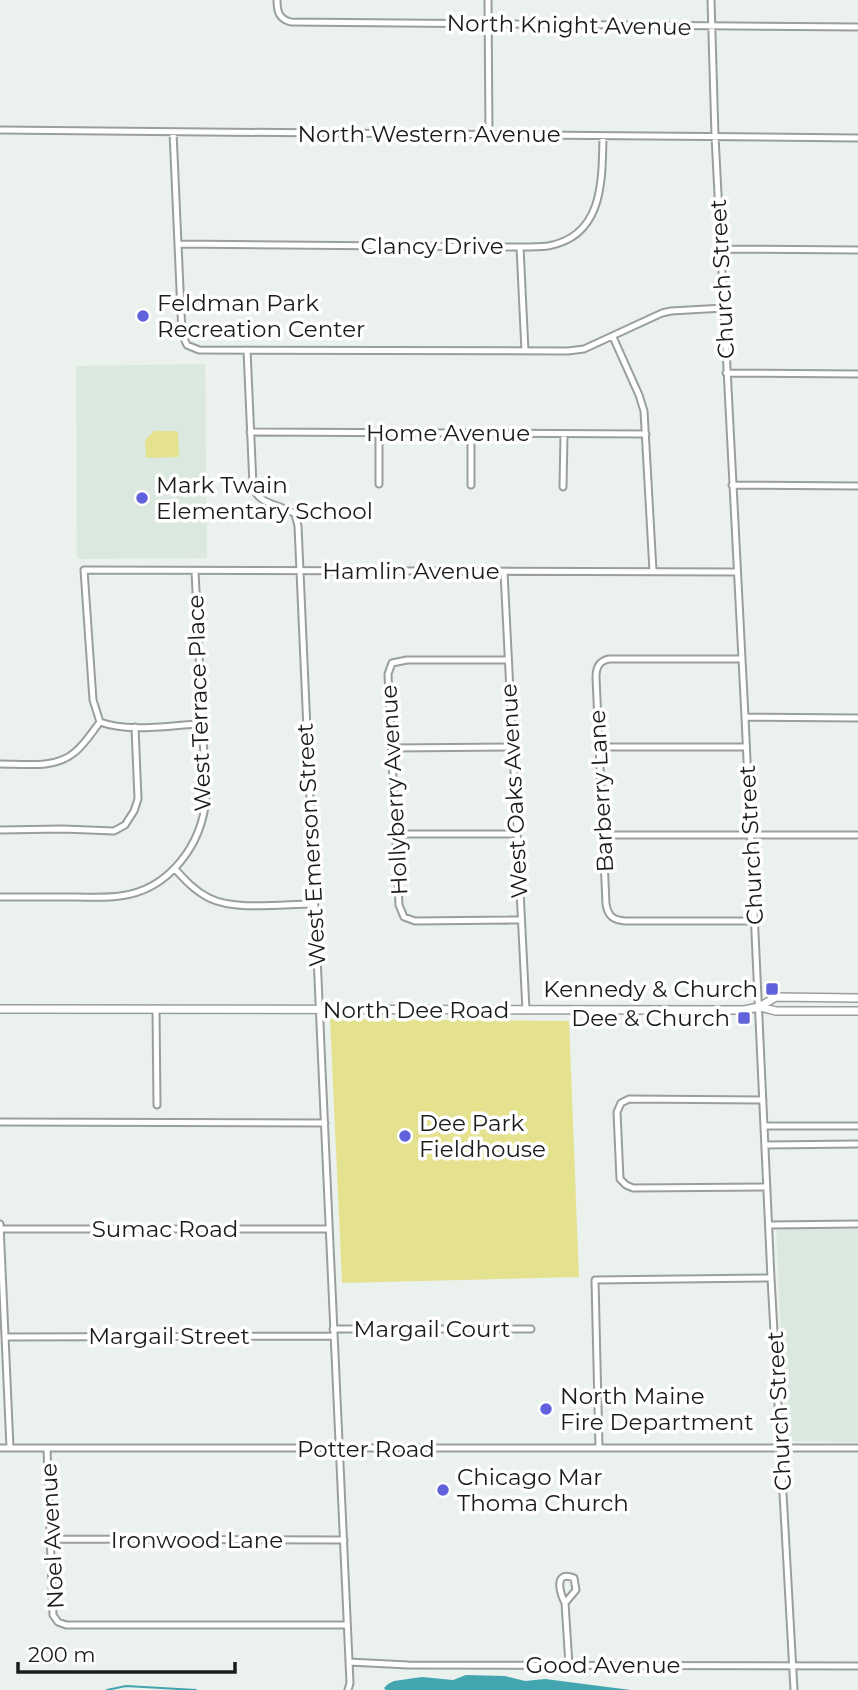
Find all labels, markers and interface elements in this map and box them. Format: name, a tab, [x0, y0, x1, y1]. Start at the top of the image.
street label: North Knight Avenue	[446, 9, 692, 41]
street label: North Western Avenue	[297, 120, 561, 148]
street label: Church Street	[704, 198, 740, 360]
street label: Clancy Drive	[360, 232, 504, 260]
place label: Feldman Park Recreation Center	[157, 289, 365, 343]
marker: Feldman Park Recreation Center	[135, 308, 151, 324]
street label: Home Avenue	[366, 419, 530, 447]
place label: Mark Twain Elementary School	[156, 471, 373, 525]
marker: Mark Twain Elementary School	[134, 490, 150, 506]
street label: Hamlin Avenue	[322, 557, 500, 585]
street label: West Terrace Place	[181, 594, 217, 812]
street label: West Oaks Avenue	[494, 683, 534, 899]
street label: Hollyberry Avenue	[375, 684, 413, 896]
street label: Barberry Lane	[583, 709, 619, 873]
street label: West Emerson Street	[291, 722, 331, 968]
street label: Church Street	[733, 764, 769, 926]
place label: Kennedy & Church	[543, 975, 758, 1003]
marker: Kennedy & Church	[764, 981, 780, 997]
street label: North Dee Road	[323, 996, 509, 1024]
place label: Dee & Church	[571, 1004, 730, 1032]
marker: Dee & Church	[736, 1010, 752, 1026]
place label: Dee Park Fieldhouse	[419, 1109, 546, 1163]
marker: Dee Park Fieldhouse	[397, 1128, 413, 1144]
street label: Sumac Road	[92, 1215, 238, 1243]
street label: Margail Court	[354, 1315, 510, 1343]
street label: Margail Street	[88, 1322, 250, 1350]
street label: Church Street	[761, 1330, 797, 1492]
place label: North Maine Fire Department	[560, 1382, 754, 1436]
marker: North Maine Fire Department	[538, 1401, 554, 1417]
street label: Potter Road	[297, 1435, 435, 1463]
street label: Noel Avenue	[34, 1462, 70, 1610]
place label: Chicago Mar Thoma Church	[457, 1463, 629, 1517]
marker: Chicago Mar Thoma Church	[435, 1482, 451, 1498]
street label: Ironwood Lane	[111, 1526, 283, 1554]
scale bar	[18, 1630, 234, 1674]
text: 200 m	[28, 1642, 95, 1667]
street label: Good Avenue	[525, 1651, 681, 1679]

